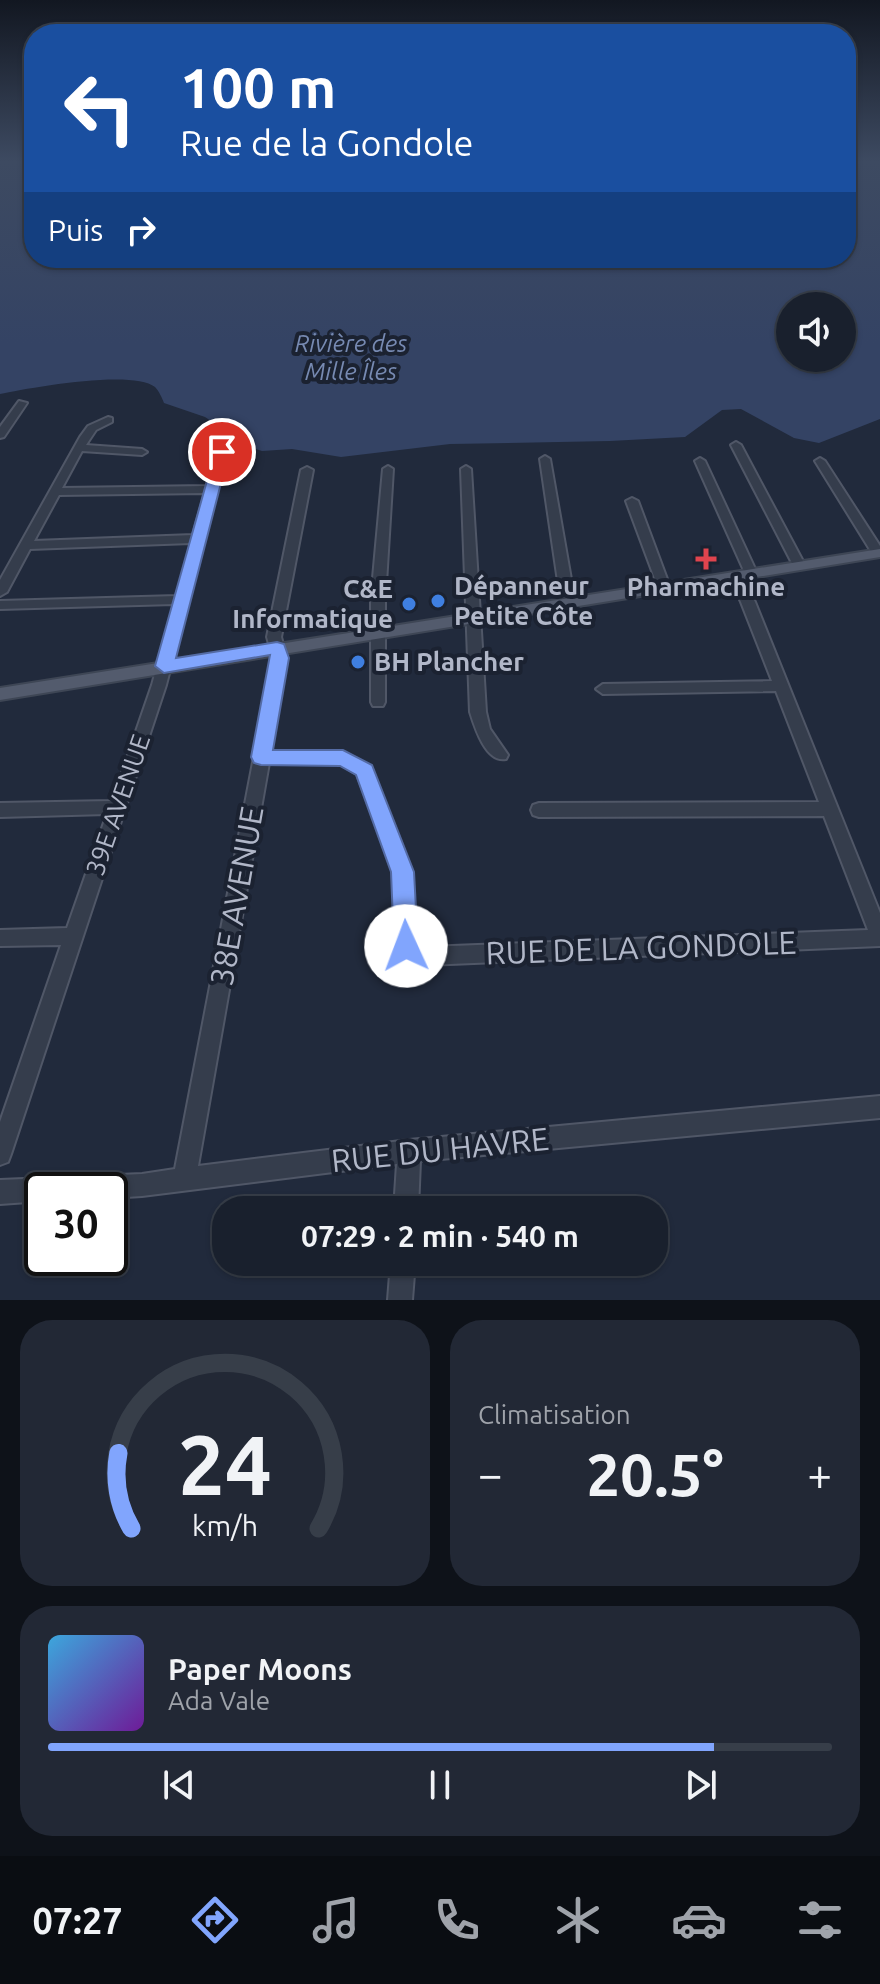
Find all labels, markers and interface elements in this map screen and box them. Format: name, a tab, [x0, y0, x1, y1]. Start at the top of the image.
icon: left	[48, 56, 152, 160]
text: 100 m	[180, 56, 336, 119]
text: Rue de la Gondole	[180, 122, 473, 163]
icon: right	[119, 208, 163, 252]
text: Puis	[48, 213, 103, 247]
map controls	[776, 292, 856, 372]
button: sound	[776, 292, 856, 372]
water label: Rivière des Mille Îles	[295, 330, 407, 385]
pin	[188, 418, 256, 486]
icon: arrive	[200, 430, 244, 474]
marker: Pharmachine	[697, 550, 715, 568]
place label: Dépanneur Petite Côte	[454, 571, 593, 630]
place label: Pharmachine	[627, 572, 785, 601]
place label: C&E Informatique	[232, 574, 393, 633]
marker: Dépanneur Petite Côte	[429, 592, 447, 610]
marker: C&E Informatique	[400, 595, 418, 613]
place label: BH Plancher	[374, 647, 524, 676]
marker: BH Plancher	[349, 653, 367, 671]
street label: 39E AVENUE	[80, 730, 155, 879]
street label: 38E AVENUE	[203, 803, 269, 988]
position arrow	[364, 904, 448, 988]
street label: RUE DE LA GONDOLE	[485, 924, 797, 970]
street label: RUE DU HAVRE	[329, 1120, 550, 1178]
speed limit sign: 30	[24, 1172, 128, 1276]
text: 07:29 · 2 min · 540 m	[301, 1219, 579, 1253]
text: Climatisation	[478, 1400, 631, 1429]
text: 24	[178, 1417, 272, 1511]
text: 20.5°	[586, 1440, 724, 1507]
text: −	[478, 1449, 503, 1498]
text: +	[807, 1449, 832, 1498]
text: km/h	[192, 1509, 258, 1541]
text: Paper Moons	[168, 1652, 352, 1686]
text: Ada Vale	[168, 1686, 270, 1715]
icon: previous	[157, 1763, 201, 1807]
icon: pause	[418, 1763, 462, 1807]
icon: next	[679, 1763, 723, 1807]
icon: directions	[187, 1892, 243, 1948]
icon: music	[308, 1892, 364, 1948]
icon: phone	[429, 1892, 485, 1948]
icon: climate	[550, 1892, 606, 1948]
icon: car	[671, 1892, 727, 1948]
icon: filters	[792, 1892, 848, 1948]
text: 07:27	[32, 1900, 123, 1941]

